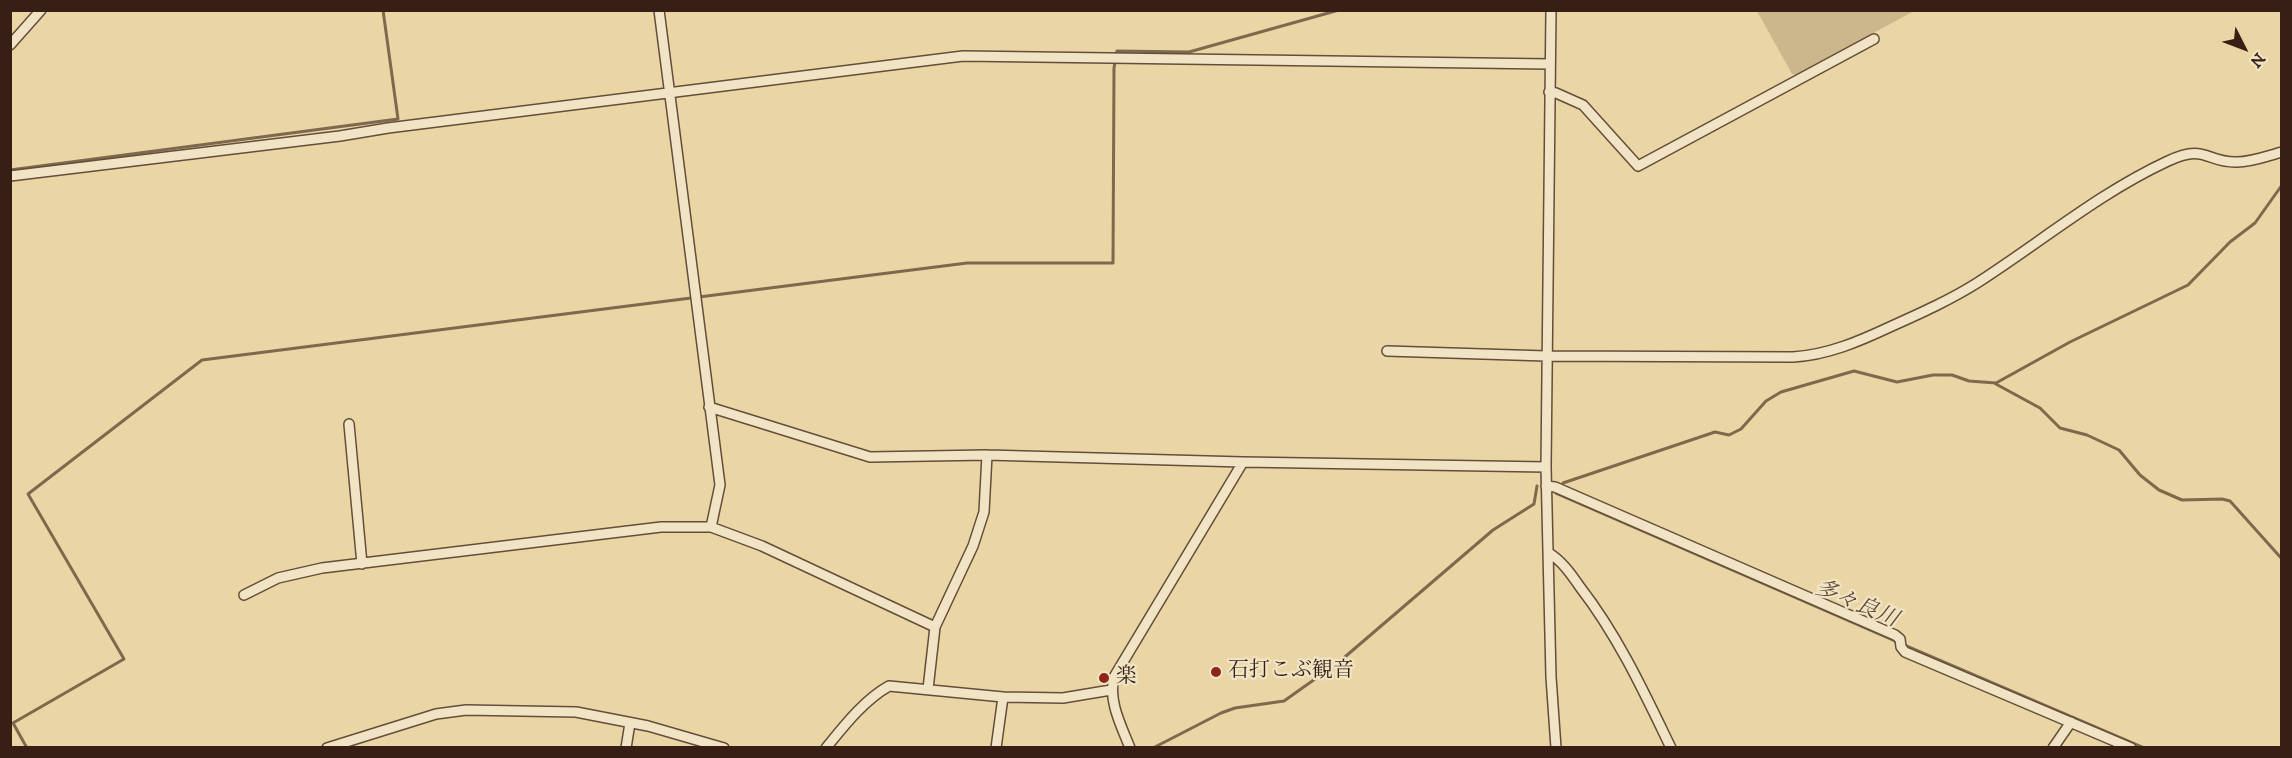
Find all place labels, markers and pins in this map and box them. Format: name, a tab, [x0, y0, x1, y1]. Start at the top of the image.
place label: 石打こぶ観音	[1228, 659, 1354, 685]
place label: 楽	[1116, 665, 1137, 691]
marker: 石打こぶ観音	[1209, 665, 1223, 679]
marker: 楽	[1097, 671, 1111, 685]

